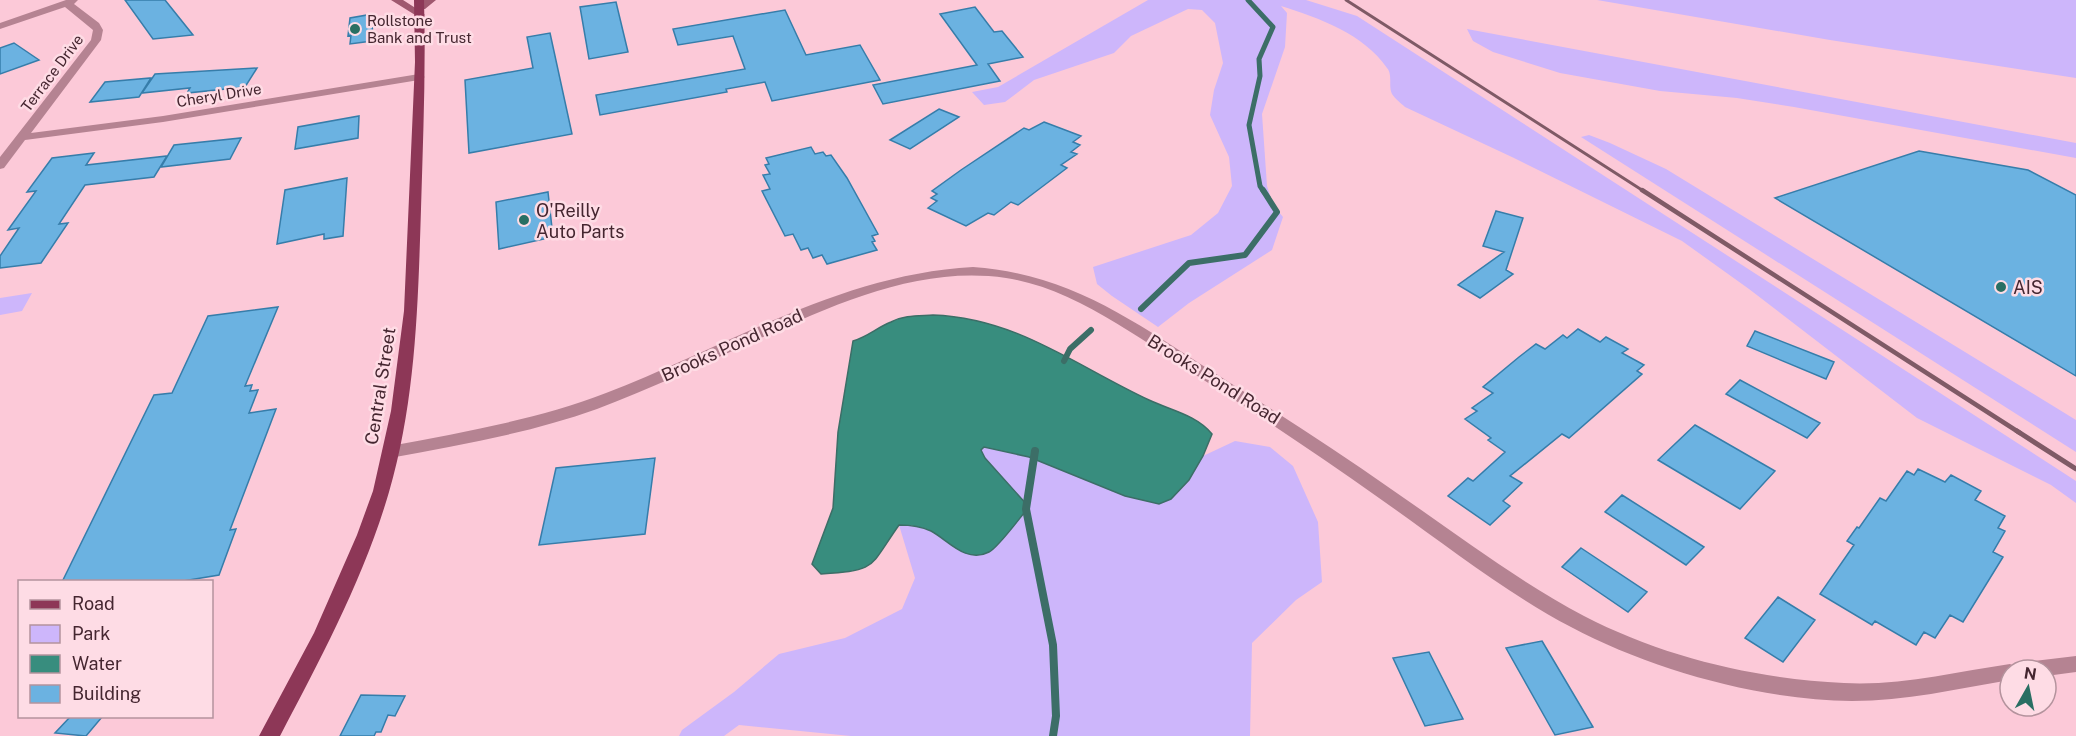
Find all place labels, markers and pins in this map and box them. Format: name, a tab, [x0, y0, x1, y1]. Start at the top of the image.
place label: Rollstone Bank and Trust	[367, 12, 472, 46]
marker: Rollstone Bank and Trust	[348, 22, 362, 36]
place label: O'Reilly Auto Parts	[536, 200, 624, 242]
marker: O'Reilly Auto Parts	[517, 213, 531, 227]
place label: AIS	[2013, 277, 2043, 298]
marker: AIS	[1994, 280, 2008, 294]

